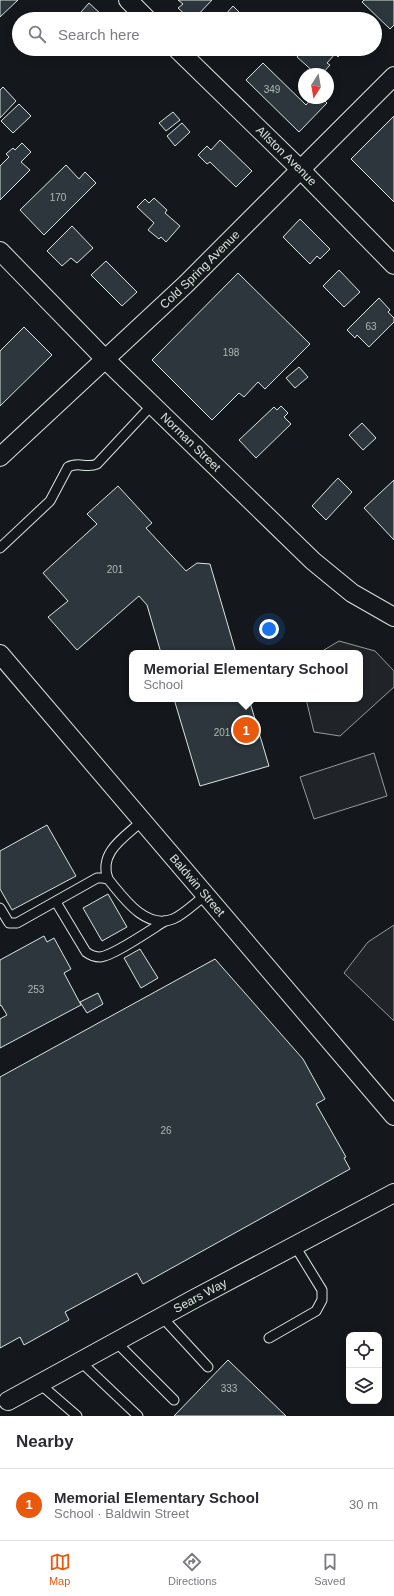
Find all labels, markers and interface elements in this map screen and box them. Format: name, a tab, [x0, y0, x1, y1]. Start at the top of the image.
search box	[12, 12, 382, 56]
icon: search	[26, 23, 48, 45]
text: Search here	[58, 26, 140, 43]
north arrow	[298, 68, 334, 104]
house number: 349	[264, 84, 281, 95]
street label: Allston Avenue	[253, 123, 320, 189]
house number: 170	[50, 192, 67, 203]
street label: Cold Spring Avenue	[157, 227, 243, 312]
house number: 63	[365, 321, 377, 332]
house number: 198	[223, 347, 240, 358]
street label: Norman Street	[158, 410, 224, 475]
house number: 201	[107, 564, 124, 575]
your location	[259, 619, 279, 639]
popup	[129, 650, 363, 702]
text: Memorial Elementary School	[143, 660, 349, 677]
text: School	[143, 677, 183, 692]
pin: 1	[233, 715, 259, 745]
house number: 201	[214, 727, 231, 738]
street label: Baldwin Street	[167, 851, 228, 920]
house number: 253	[28, 984, 45, 995]
house number: 26	[160, 1125, 172, 1136]
street label: Sears Way	[171, 1276, 229, 1316]
map controls	[346, 1332, 382, 1404]
button: locate	[346, 1332, 382, 1368]
button: layers	[346, 1368, 382, 1404]
house number: 333	[221, 1383, 238, 1394]
text: Nearby	[16, 1432, 74, 1451]
text: Memorial Elementary School	[54, 1489, 259, 1506]
text: 1	[25, 1497, 33, 1512]
text: 30 m	[349, 1497, 378, 1512]
text: School · Baldwin Street	[54, 1506, 189, 1521]
tab: Map	[49, 1551, 71, 1587]
tab: Directions	[168, 1551, 217, 1587]
tab: Saved	[314, 1551, 345, 1587]

